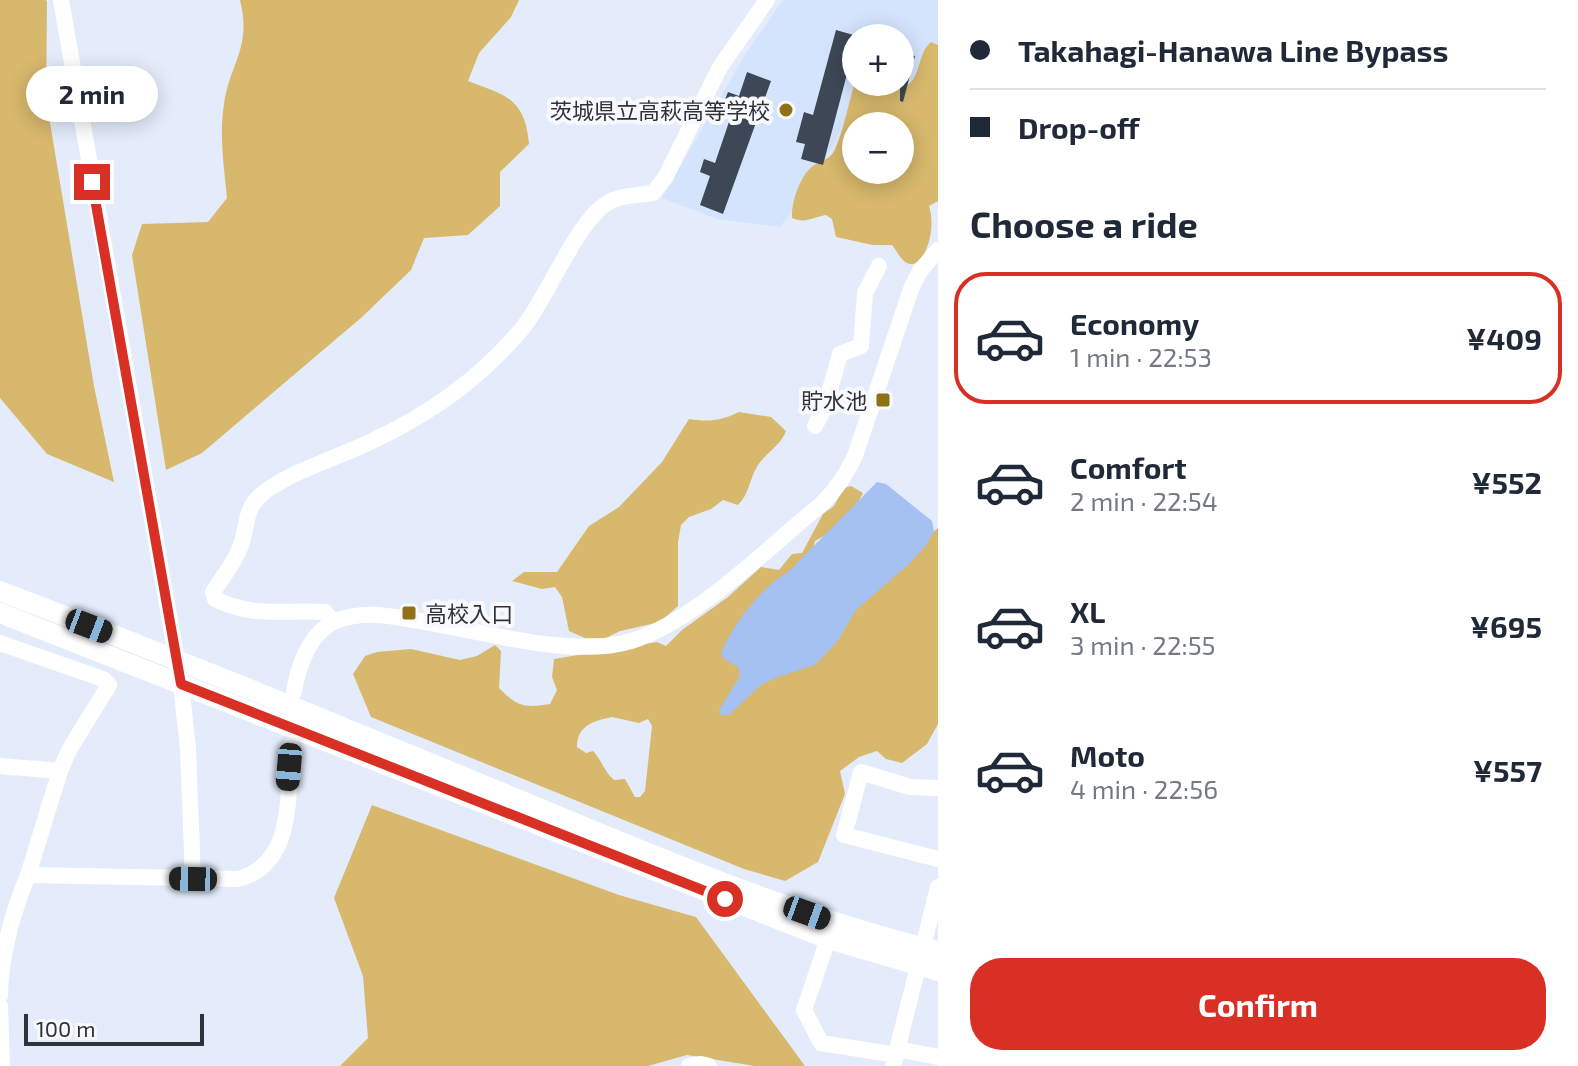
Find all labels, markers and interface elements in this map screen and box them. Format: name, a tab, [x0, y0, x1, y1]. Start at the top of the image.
map controls	[842, 24, 914, 184]
button: +	[842, 24, 914, 96]
text: Takahagi-Hanawa Line Bypass	[1018, 32, 1448, 68]
callout: 2 min	[26, 66, 158, 122]
text: 2 min	[59, 78, 125, 109]
place label: 茨城県立高萩高等学校	[550, 97, 770, 123]
marker: 茨城県立高萩高等学校	[777, 101, 795, 119]
text: Drop-off	[1018, 109, 1140, 145]
button: −	[842, 112, 914, 184]
route end	[74, 164, 110, 200]
text: Choose a ride	[970, 202, 1198, 245]
icon: car	[974, 302, 1046, 374]
text: Economy	[1070, 305, 1199, 341]
text: ¥409	[1466, 320, 1542, 356]
text: 1 min · 22:53	[1070, 341, 1212, 372]
place label: 貯水池	[801, 387, 867, 413]
marker: 貯水池	[874, 391, 892, 409]
icon: car	[974, 446, 1046, 518]
text: Comfort	[1070, 449, 1187, 485]
text: ¥552	[1472, 464, 1542, 500]
text: 2 min · 22:54	[1070, 485, 1218, 516]
icon: car	[974, 590, 1046, 662]
text: XL	[1070, 593, 1105, 629]
place label: 高校入口	[425, 600, 513, 626]
marker: 高校入口	[400, 604, 418, 622]
car	[62, 606, 116, 646]
text: ¥695	[1470, 608, 1542, 644]
text: 3 min · 22:55	[1070, 629, 1216, 660]
icon: car	[974, 734, 1046, 806]
text: Moto	[1070, 737, 1145, 773]
car	[275, 742, 303, 792]
text: ¥557	[1473, 752, 1542, 788]
text: 4 min · 22:56	[1070, 773, 1218, 804]
car	[169, 867, 217, 891]
route start	[707, 881, 743, 917]
car	[780, 894, 834, 932]
button: Confirm	[970, 958, 1546, 1050]
scale bar	[24, 1010, 204, 1046]
text: 100 m	[36, 1015, 95, 1041]

